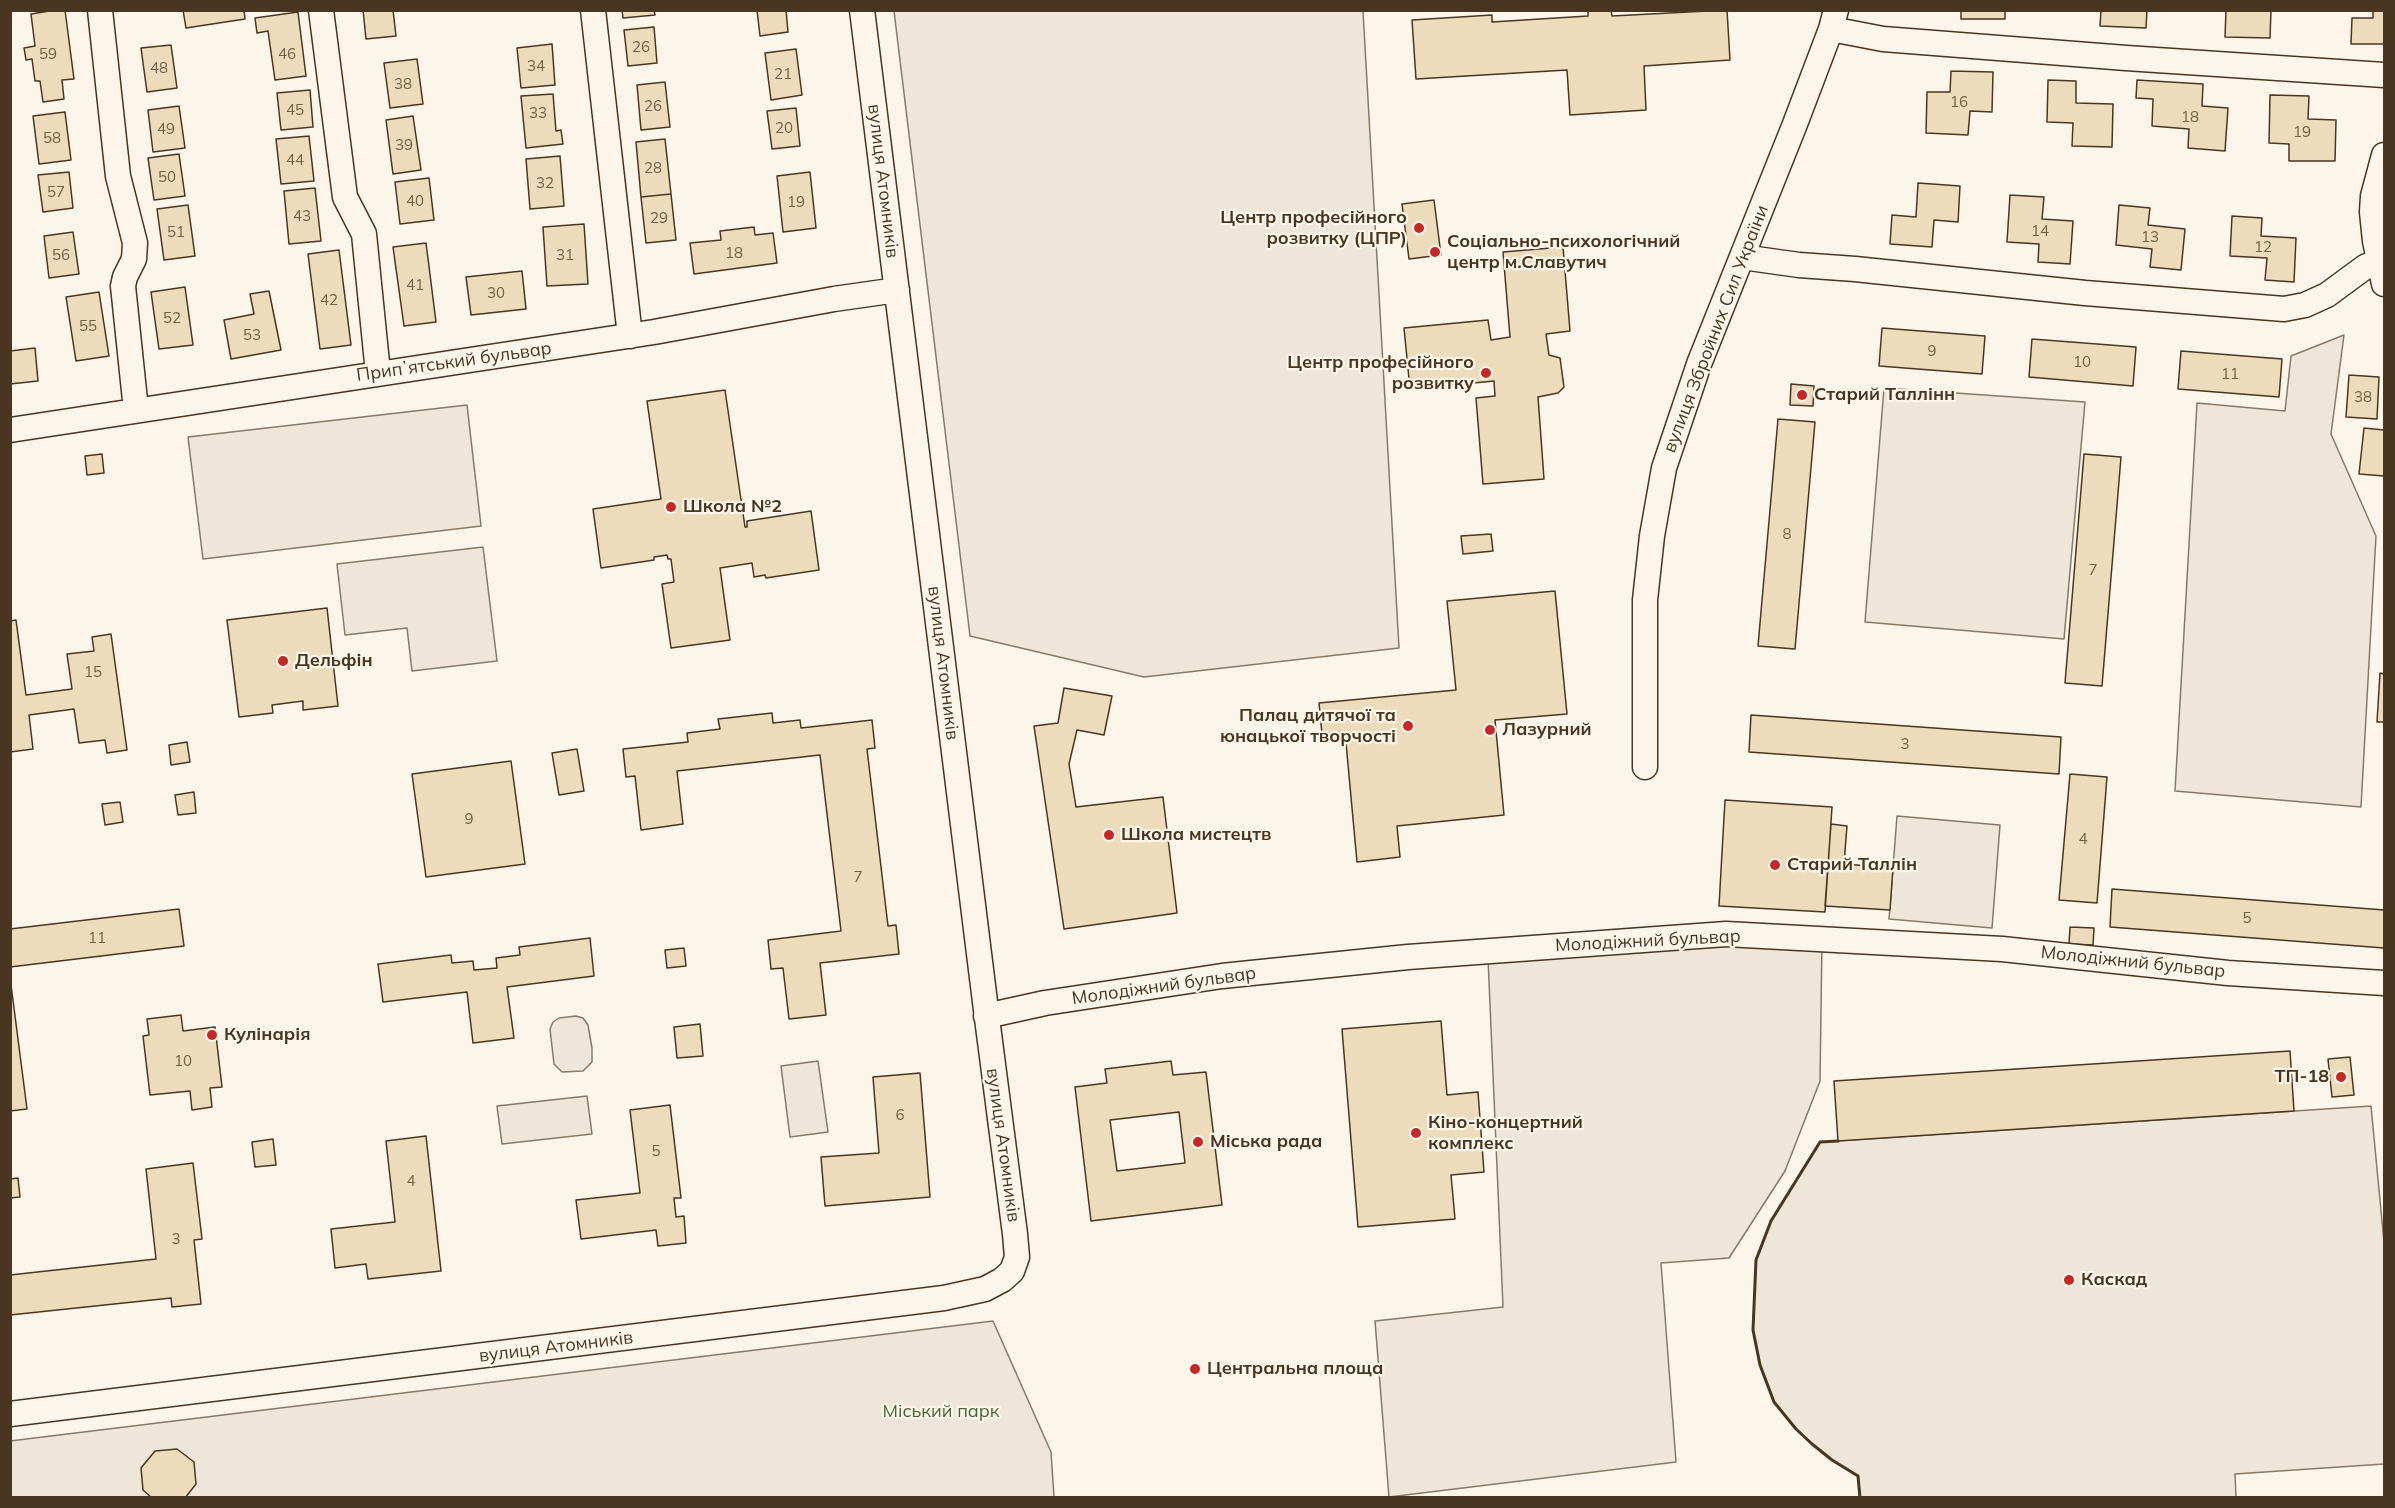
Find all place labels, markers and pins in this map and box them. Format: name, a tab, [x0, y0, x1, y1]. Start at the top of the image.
place label: Центр професійного розвитку (ЦПР)	[1220, 207, 1407, 250]
marker: Центр професійного розвитку (ЦПР)	[1412, 221, 1426, 235]
place label: Соціально-психологічний центр м.Славутич	[1447, 231, 1680, 274]
marker: Соціально-психологічний центр м.Славутич	[1428, 245, 1442, 259]
place label: Центр професійного розвитку	[1287, 352, 1474, 394]
marker: Центр професійного розвитку	[1479, 366, 1493, 380]
place label: Старий Таллінн	[1814, 384, 1955, 406]
marker: Старий Таллінн	[1795, 388, 1809, 402]
place label: Школа №2	[683, 496, 782, 518]
marker: Школа №2	[664, 500, 678, 514]
place label: Дельфін	[295, 650, 373, 672]
marker: Дельфін	[276, 654, 290, 668]
place label: Палац дитячої та юнацької творчості	[1220, 705, 1396, 748]
marker: Палац дитячої та юнацької творчості	[1401, 719, 1415, 733]
place label: Лазурний	[1502, 719, 1592, 741]
marker: Лазурний	[1483, 723, 1497, 737]
place label: Школа мистецтв	[1121, 824, 1271, 846]
marker: Школа мистецтв	[1102, 828, 1116, 842]
place label: Старий Таллін	[1787, 854, 1917, 876]
marker: Старий Таллін	[1768, 858, 1782, 872]
place label: Кулінарія	[224, 1024, 310, 1046]
marker: Кулінарія	[205, 1028, 219, 1042]
place label: ТП-18	[2274, 1066, 2329, 1088]
marker: ТП-18	[2334, 1070, 2348, 1084]
place label: Кіно-концертний комплекс	[1428, 1112, 1583, 1154]
marker: Кіно-концертний комплекс	[1409, 1126, 1423, 1140]
place label: Міська рада	[1210, 1131, 1322, 1153]
marker: Міська рада	[1191, 1135, 1205, 1149]
place label: Каскад	[2081, 1269, 2147, 1291]
marker: Каскад	[2062, 1273, 2076, 1287]
place label: Центральна площа	[1207, 1358, 1383, 1380]
marker: Центральна площа	[1188, 1362, 1202, 1376]

